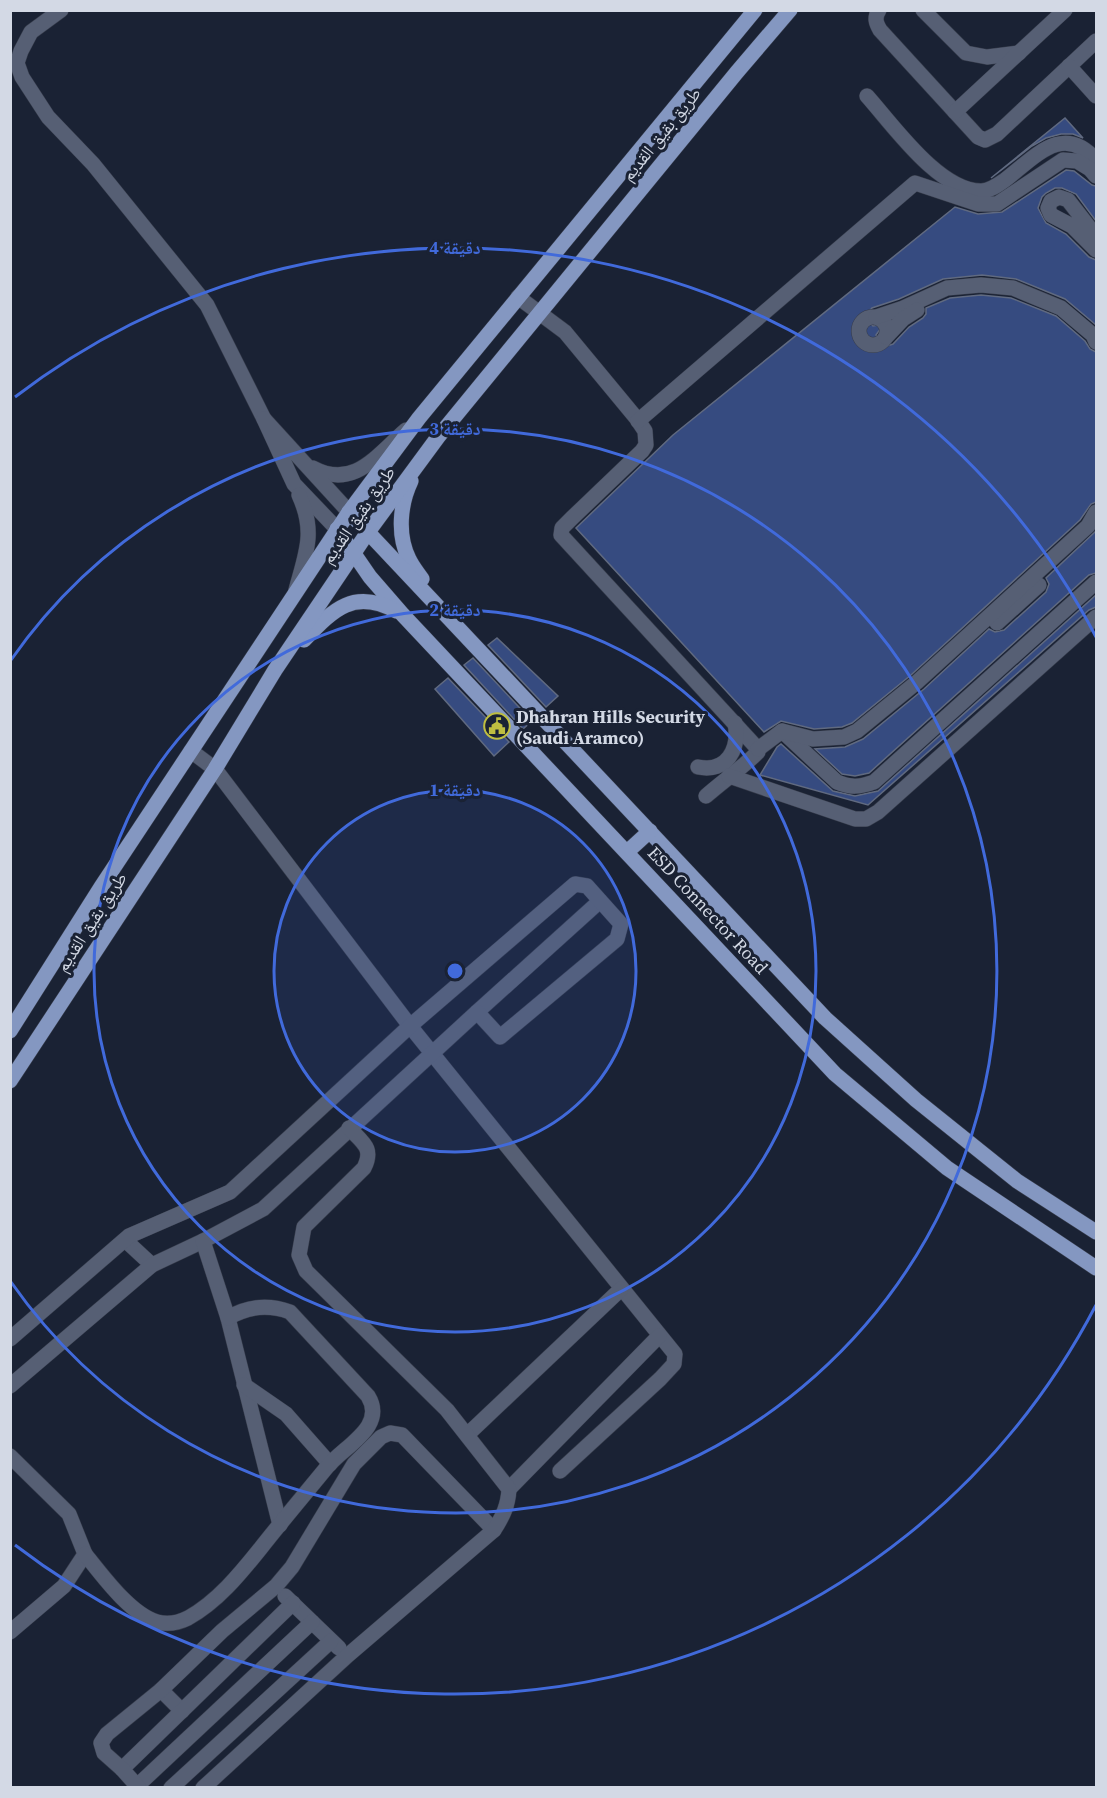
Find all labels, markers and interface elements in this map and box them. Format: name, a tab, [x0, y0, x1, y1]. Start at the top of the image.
street label: طريق بقيق القديم	[615, 82, 707, 186]
text: 4 دقيقة	[429, 235, 481, 260]
text: 3 دقيقة	[429, 416, 481, 441]
street label: طريق بقيق القديم	[315, 461, 401, 569]
text: 2 دقيقة	[429, 597, 481, 622]
place label: Dhahran Hills Security (Saudi Aramco)	[516, 704, 705, 750]
public building icon: Dhahran Hills Security (Saudi Aramco)	[482, 711, 512, 741]
text: 1 دقيقة	[429, 777, 481, 802]
street label: ESD Connector Road	[642, 841, 774, 979]
street label: طريق بقيق القديم	[49, 867, 133, 977]
centre of rings	[445, 961, 465, 981]

